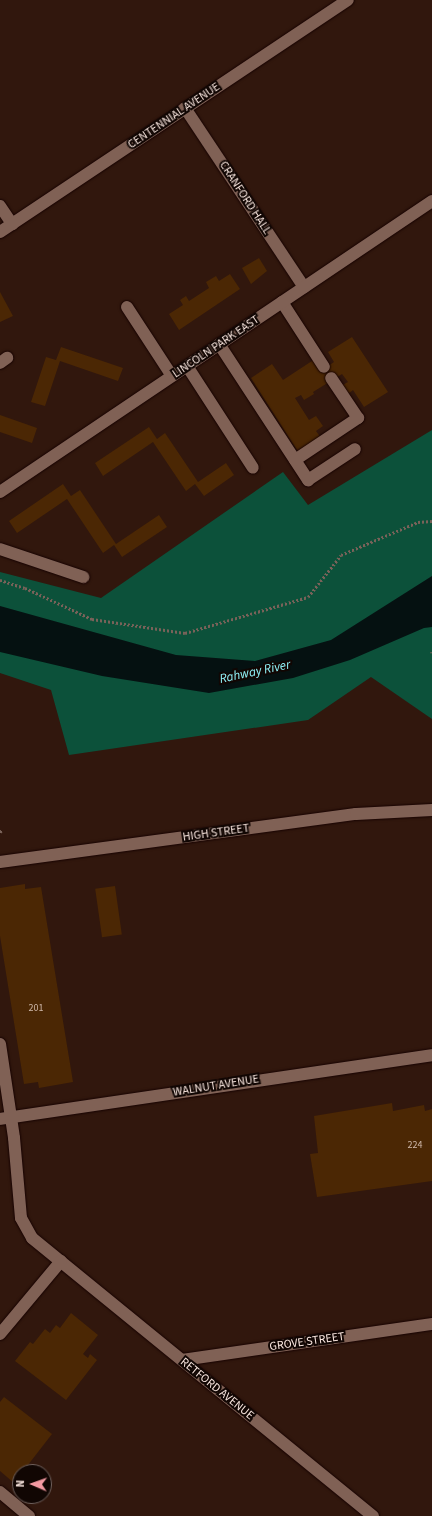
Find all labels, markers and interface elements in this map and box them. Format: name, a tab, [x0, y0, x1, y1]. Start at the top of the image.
street label: CENTENNIAL AVENUE	[125, 80, 223, 152]
street label: CRANFORD HALL	[216, 159, 274, 237]
street label: LINCOLN PARK EAST	[170, 313, 262, 381]
water label: Rahway River	[218, 657, 292, 687]
street label: HIGH STREET	[182, 821, 250, 845]
house number: 201	[29, 1003, 43, 1015]
street label: WALNUT AVENUE	[172, 1072, 260, 1100]
house number: 224	[408, 1140, 422, 1152]
street label: GROVE STREET	[269, 1330, 345, 1354]
street label: RETFORD AVENUE	[177, 1355, 257, 1423]
north arrow	[12, 1464, 52, 1504]
text: N	[13, 1480, 28, 1488]

